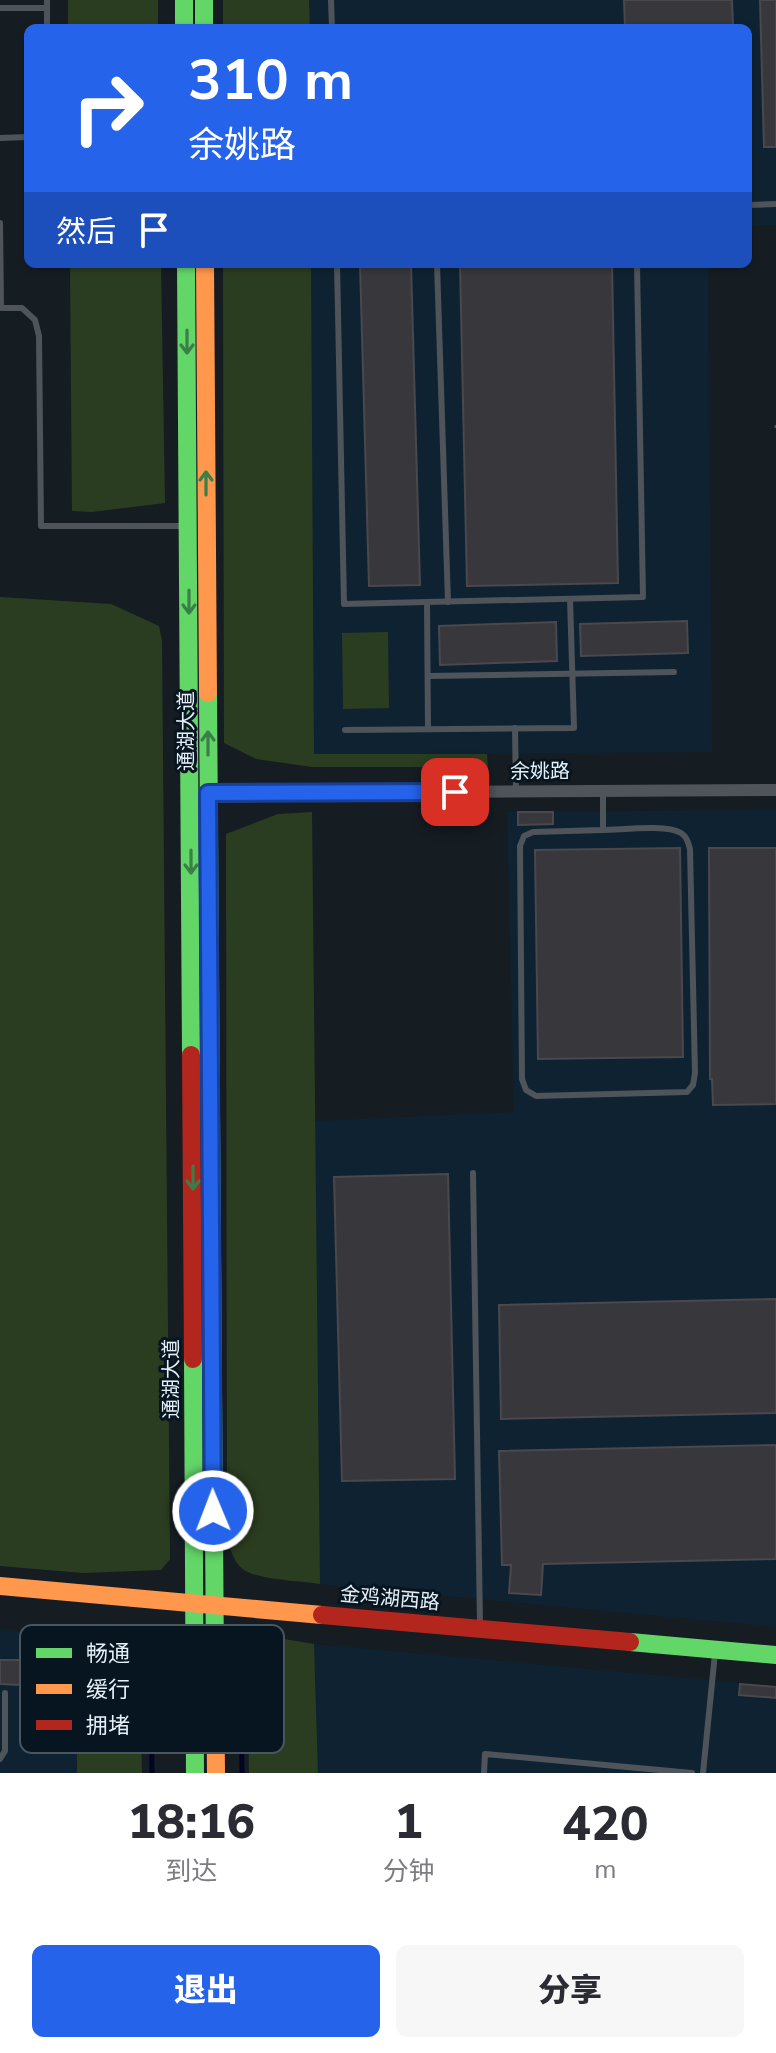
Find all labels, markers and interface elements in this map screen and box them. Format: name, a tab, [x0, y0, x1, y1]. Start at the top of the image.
text: 310 m	[188, 42, 353, 119]
icon: right	[56, 56, 160, 160]
text: 余姚路	[188, 121, 296, 170]
icon: arrive	[132, 208, 176, 252]
text: 然后	[56, 212, 116, 253]
one-way arrow	[179, 328, 194, 355]
one-way arrow	[198, 470, 214, 497]
one-way arrow	[181, 588, 197, 615]
street label: 通湖大道	[173, 691, 200, 771]
one-way arrow	[200, 730, 216, 757]
pin	[421, 758, 489, 826]
street label: 余姚路	[510, 758, 570, 785]
icon: arrive	[433, 770, 477, 814]
one-way arrow	[183, 848, 199, 875]
one-way arrow	[185, 1164, 201, 1191]
street label: 通湖大道	[158, 1339, 185, 1419]
position arrow	[171, 1469, 255, 1553]
street label: 金鸡湖西路	[339, 1581, 441, 1616]
legend	[20, 1625, 284, 1753]
text: 畅通	[86, 1639, 130, 1669]
text: 缓行	[86, 1675, 130, 1705]
text: 拥堵	[86, 1711, 130, 1741]
text: 18:16	[127, 1789, 255, 1855]
text: 1	[394, 1789, 423, 1855]
text: 420	[562, 1791, 649, 1857]
text: m	[594, 1852, 616, 1887]
text: 到达	[165, 1854, 217, 1889]
text: 分钟	[383, 1854, 435, 1889]
button: 退出	[32, 1945, 380, 2037]
button: 分享	[396, 1945, 744, 2037]

